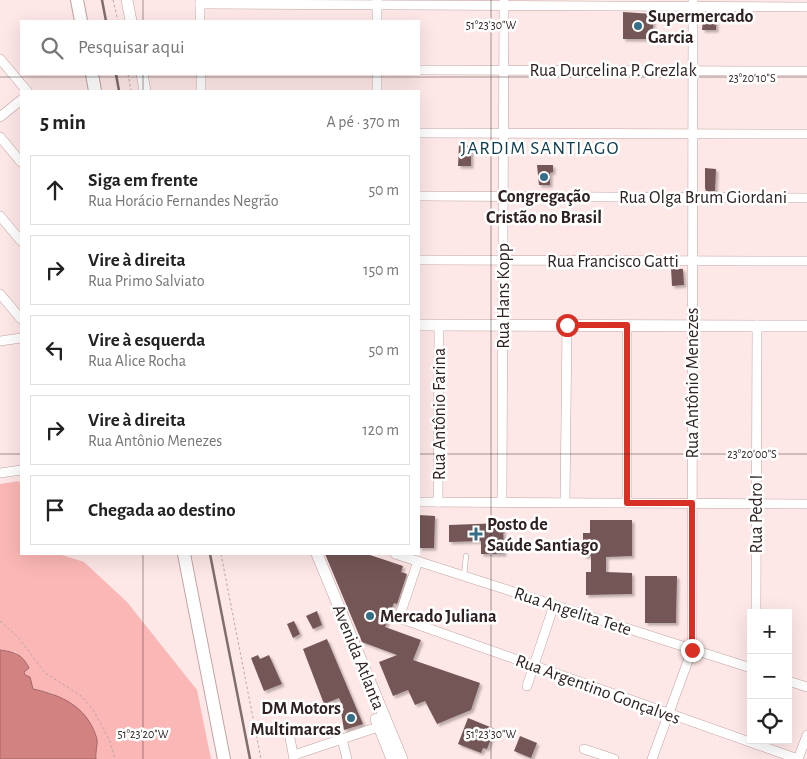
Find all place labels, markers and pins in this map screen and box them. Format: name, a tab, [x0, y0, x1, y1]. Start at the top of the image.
place label: Supermercado Garcia	[648, 8, 754, 47]
marker: Supermercado Garcia	[632, 20, 644, 32]
marker: Congregação Cristão no Brasil	[538, 171, 550, 183]
place label: Congregação Cristão no Brasil	[486, 188, 602, 227]
place label: Posto de Saúde Santiago	[487, 516, 599, 555]
marker: Posto de Saúde Santiago	[469, 527, 483, 541]
place label: Mercado Juliana	[380, 608, 497, 626]
marker: Mercado Juliana	[364, 610, 376, 622]
place label: DM Motors Multimarcas	[250, 700, 341, 739]
marker: DM Motors Multimarcas	[345, 712, 357, 724]

